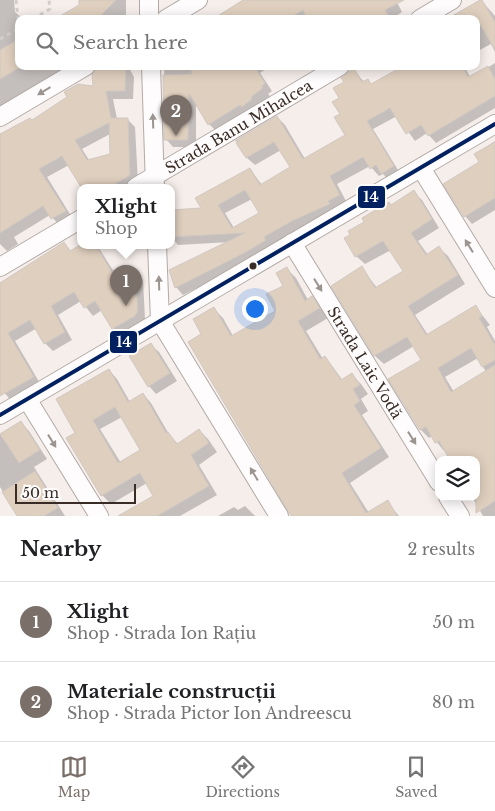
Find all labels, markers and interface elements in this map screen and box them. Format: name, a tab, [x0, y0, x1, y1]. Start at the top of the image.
search box	[15, 15, 480, 70]
icon: search	[33, 29, 61, 57]
text: Search here	[73, 31, 188, 54]
street label: Strada Banu Mihalcea	[161, 75, 316, 177]
one-way arrow	[38, 87, 51, 96]
pin: 2	[160, 95, 192, 136]
one-way arrow	[149, 113, 157, 129]
popup	[77, 184, 175, 249]
line badge: 14	[357, 185, 386, 209]
text: 14	[363, 188, 379, 206]
text: Xlight	[95, 195, 157, 218]
text: Shop	[95, 218, 138, 238]
one-way arrow	[465, 240, 474, 253]
unlabelled marker	[248, 261, 258, 271]
pin: 1	[110, 265, 142, 306]
one-way arrow	[154, 275, 162, 291]
one-way arrow	[313, 278, 322, 291]
your location	[242, 296, 268, 322]
street label: Strada Laic Vodă	[324, 303, 407, 422]
line badge: 14	[109, 330, 138, 354]
text: 14	[116, 333, 132, 351]
one-way arrow	[407, 431, 416, 444]
one-way arrow	[48, 434, 57, 447]
map controls	[435, 456, 480, 501]
button: layers	[435, 456, 480, 501]
one-way arrow	[249, 468, 258, 481]
scale bar	[15, 481, 136, 504]
text: 50 m	[22, 484, 59, 502]
text: Nearby	[20, 536, 101, 562]
text: 2 results	[407, 539, 475, 559]
text: Xlight	[67, 600, 129, 623]
text: 1	[33, 612, 39, 632]
text: 50 m	[433, 612, 475, 632]
text: Shop · Strada Ion Rațiu	[67, 623, 256, 643]
text: Materiale construcții	[67, 680, 276, 703]
text: 2	[31, 692, 41, 712]
text: 80 m	[432, 692, 475, 712]
text: Shop · Strada Pictor Ion Andreescu	[67, 703, 352, 723]
tab: Map	[58, 753, 90, 801]
tab: Directions	[205, 753, 280, 801]
tab: Saved	[395, 753, 437, 801]

